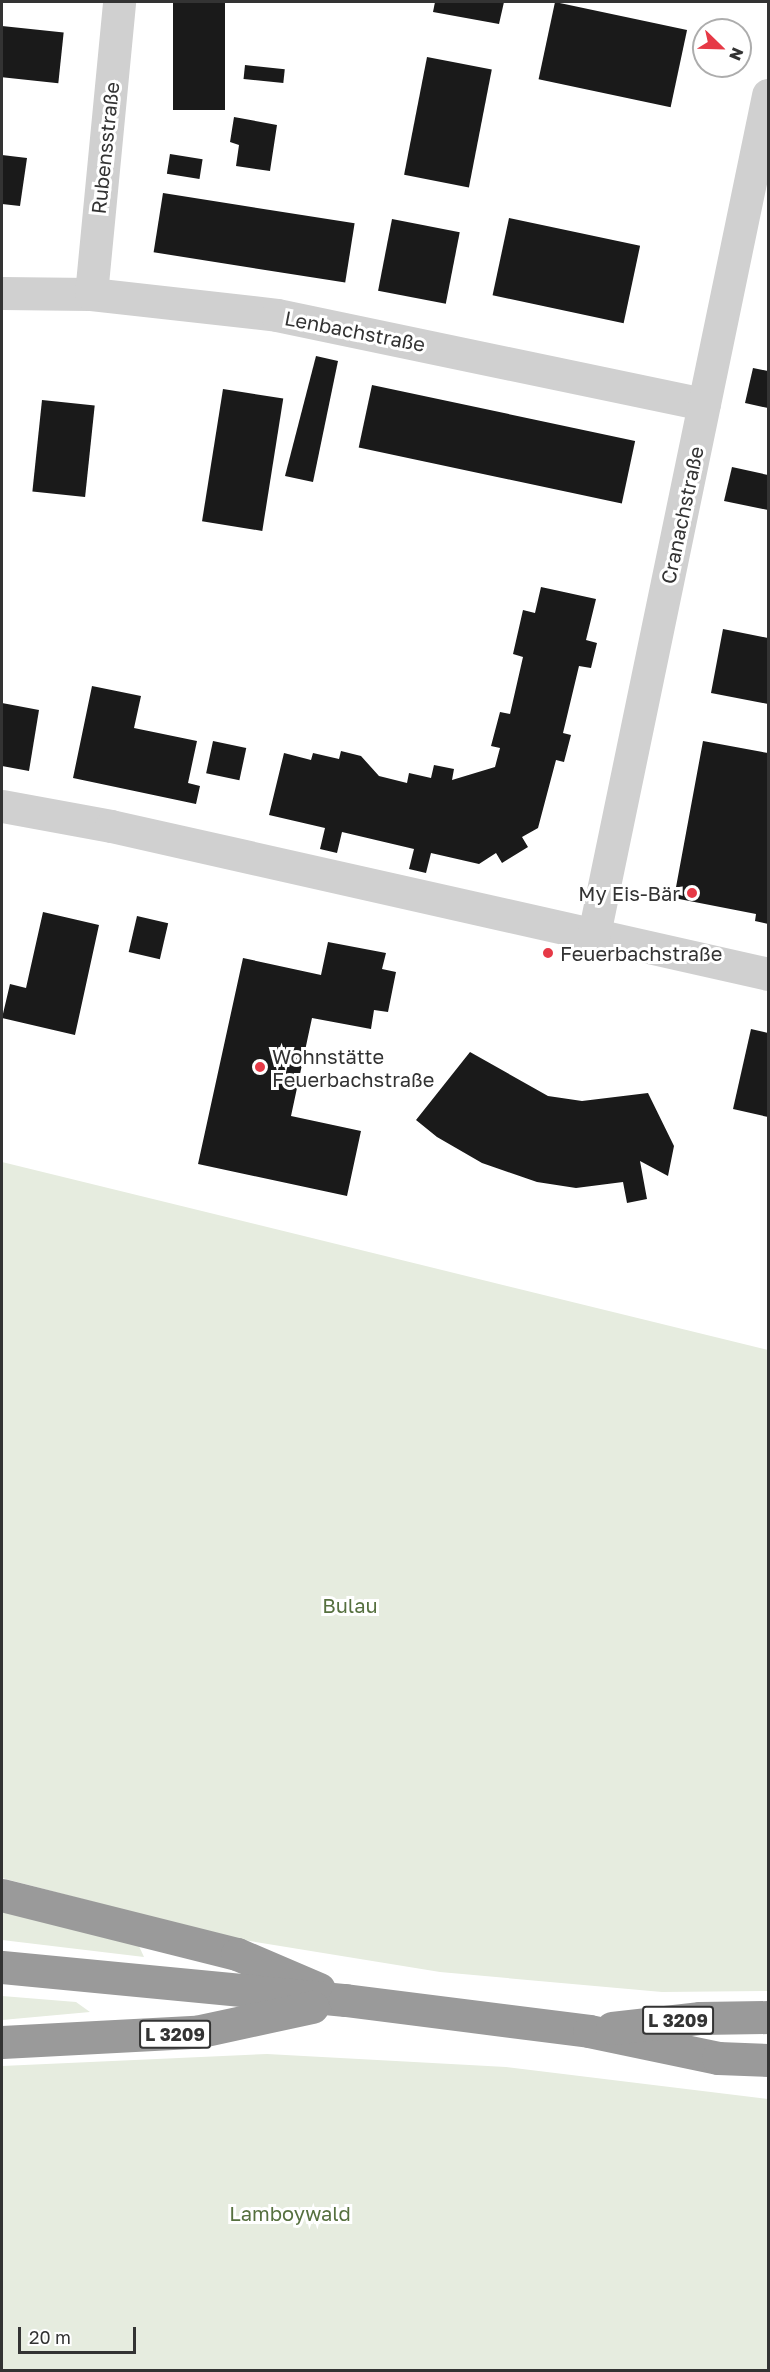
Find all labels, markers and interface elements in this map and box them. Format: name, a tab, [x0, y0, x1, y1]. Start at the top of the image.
north arrow	[692, 18, 752, 78]
text: N	[725, 45, 748, 64]
street label: Rubensstraße	[86, 81, 124, 215]
street label: Lenbachstraße	[283, 306, 427, 356]
street label: Cranachstraße	[656, 444, 708, 586]
place label: My Eis-Bär	[578, 881, 680, 905]
marker: My Eis-Bär	[685, 886, 699, 900]
place label: Feuerbachstraße	[560, 941, 722, 965]
marker: Feuerbachstraße	[541, 946, 555, 960]
place label: Wohnstätte Feuerbachstraße	[272, 1044, 434, 1091]
marker: Wohnstätte Feuerbachstraße	[253, 1060, 267, 1074]
park label: Bulau	[322, 1593, 378, 1617]
road number: L 3209	[642, 2005, 714, 2035]
road number: L 3209	[139, 2019, 211, 2049]
park label: Lamboywald	[229, 2201, 351, 2225]
scale bar	[21, 2315, 140, 2353]
text: 20 m	[29, 2326, 71, 2348]

